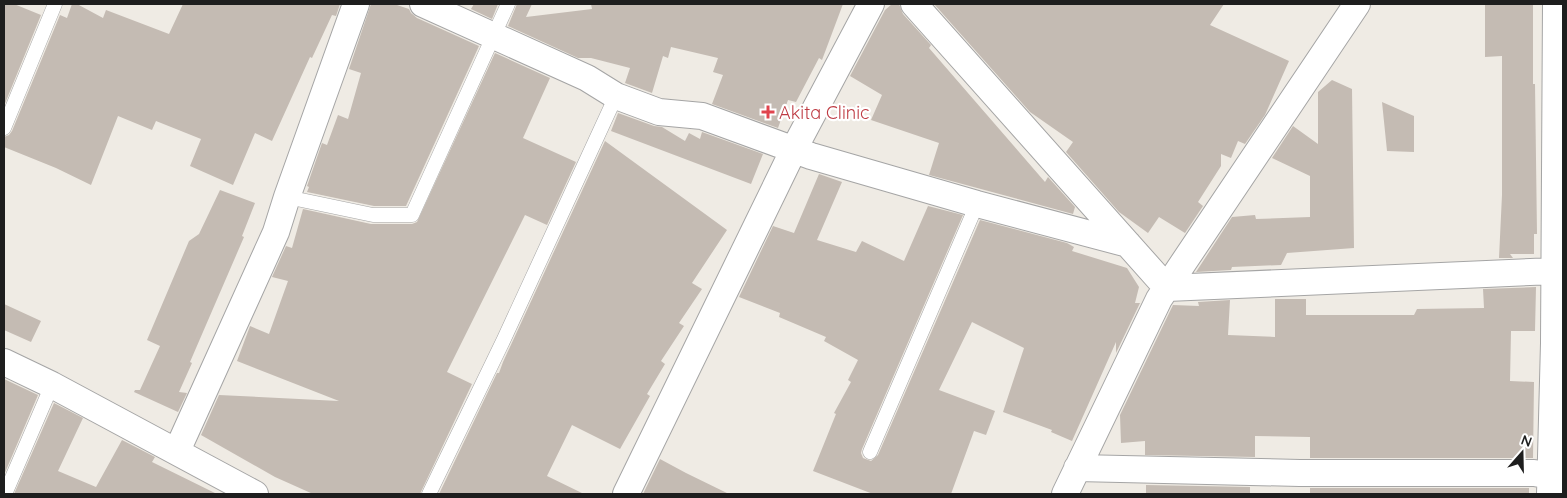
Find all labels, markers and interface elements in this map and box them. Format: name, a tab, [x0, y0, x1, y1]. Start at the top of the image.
place label: Akita Clinic	[779, 101, 869, 124]
marker: Akita Clinic	[761, 105, 775, 119]
north arrow	[1497, 428, 1547, 478]
text: N	[1519, 431, 1534, 451]

